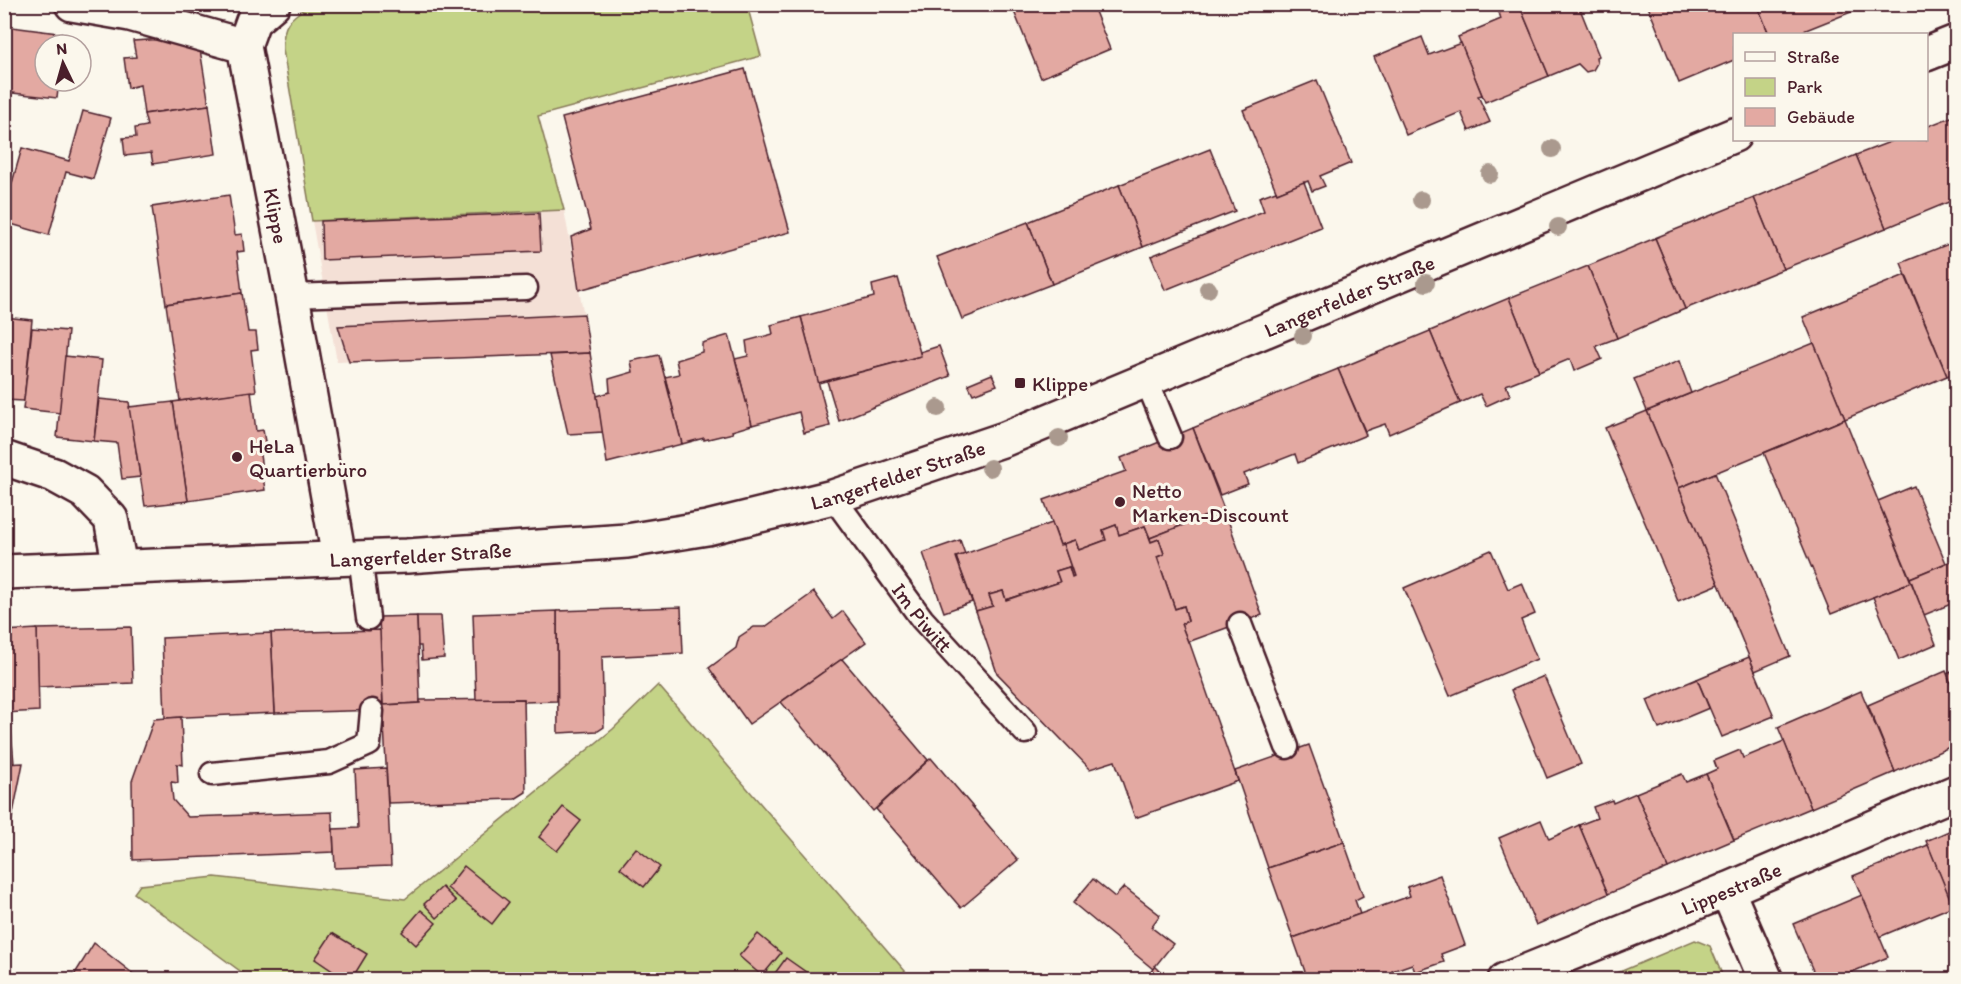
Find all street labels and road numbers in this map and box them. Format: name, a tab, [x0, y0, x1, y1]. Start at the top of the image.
street label: Klippe	[259, 186, 294, 246]
street label: Langerfelder Straße	[1260, 249, 1438, 342]
street label: Langerfelder Straße	[808, 434, 988, 515]
street label: Langerfelder Straße	[329, 536, 512, 572]
street label: Im Piwitt	[887, 578, 958, 657]
street label: Lippestraße	[1677, 856, 1785, 920]

